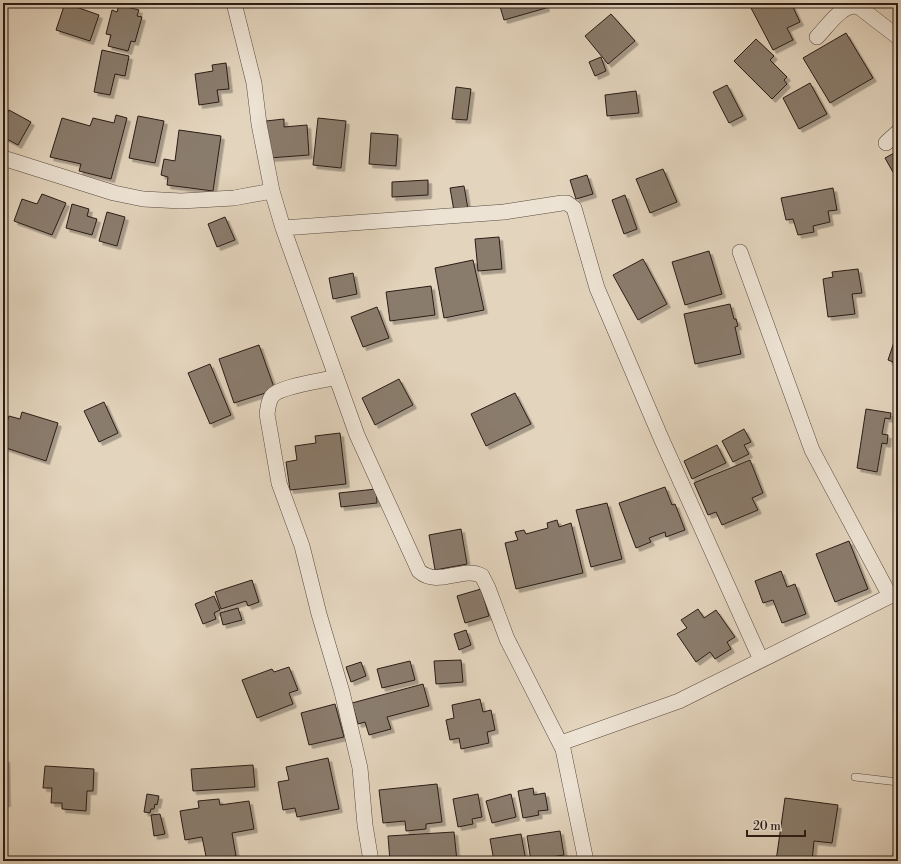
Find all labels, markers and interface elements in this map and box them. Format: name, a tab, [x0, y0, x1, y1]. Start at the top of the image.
scale bar	[747, 812, 805, 838]
text: 20 m	[753, 819, 781, 834]

